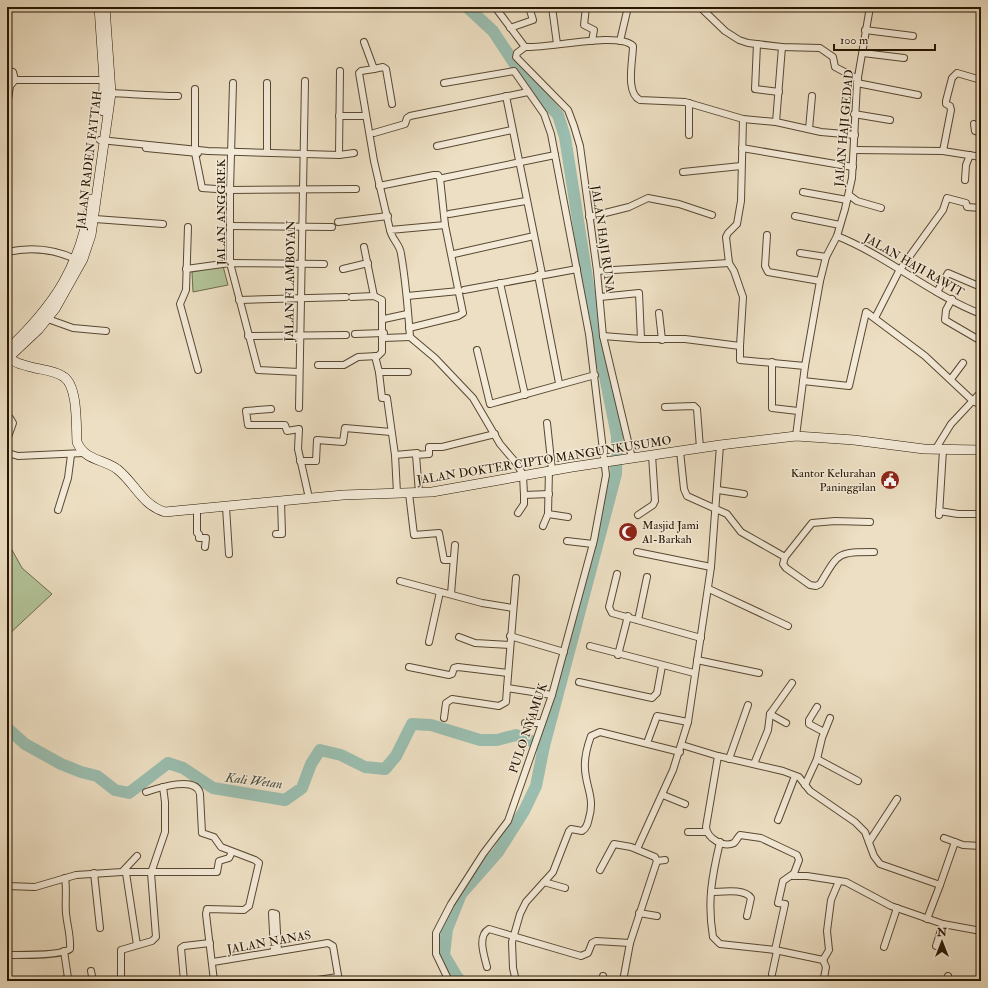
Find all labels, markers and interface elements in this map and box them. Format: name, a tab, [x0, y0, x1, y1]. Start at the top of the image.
scale bar	[834, 26, 935, 52]
text: 100 m	[840, 33, 869, 48]
street label: JALAN HAJI GEDAD	[832, 69, 857, 188]
street label: JALAN RADEN FATTAH	[73, 90, 105, 231]
street label: JALAN ANGGREK	[214, 158, 229, 266]
street label: JALAN HAJI RUNA	[587, 183, 618, 294]
street label: JALAN FLAMBOYAN	[282, 220, 299, 343]
street label: JALAN HAJI RAWIT	[860, 230, 967, 300]
street label: JALAN DOKTER CIPTO MANGUNKUSUMO	[415, 433, 673, 488]
place label: Kantor Kelurahan Paninggilan	[791, 466, 876, 495]
public building icon: Kantor Kelurahan Paninggilan	[879, 469, 901, 491]
place label: Masjid Jami Al-Barkah	[641, 518, 699, 547]
mosque icon: Masjid Jami Al-Barkah	[617, 521, 639, 543]
street label: PULO NYAMUK	[506, 680, 551, 775]
water label: Kali Wetan	[223, 769, 283, 792]
north arrow	[922, 922, 962, 962]
text: N	[936, 926, 948, 939]
street label: JALAN NANAS	[225, 928, 312, 957]

